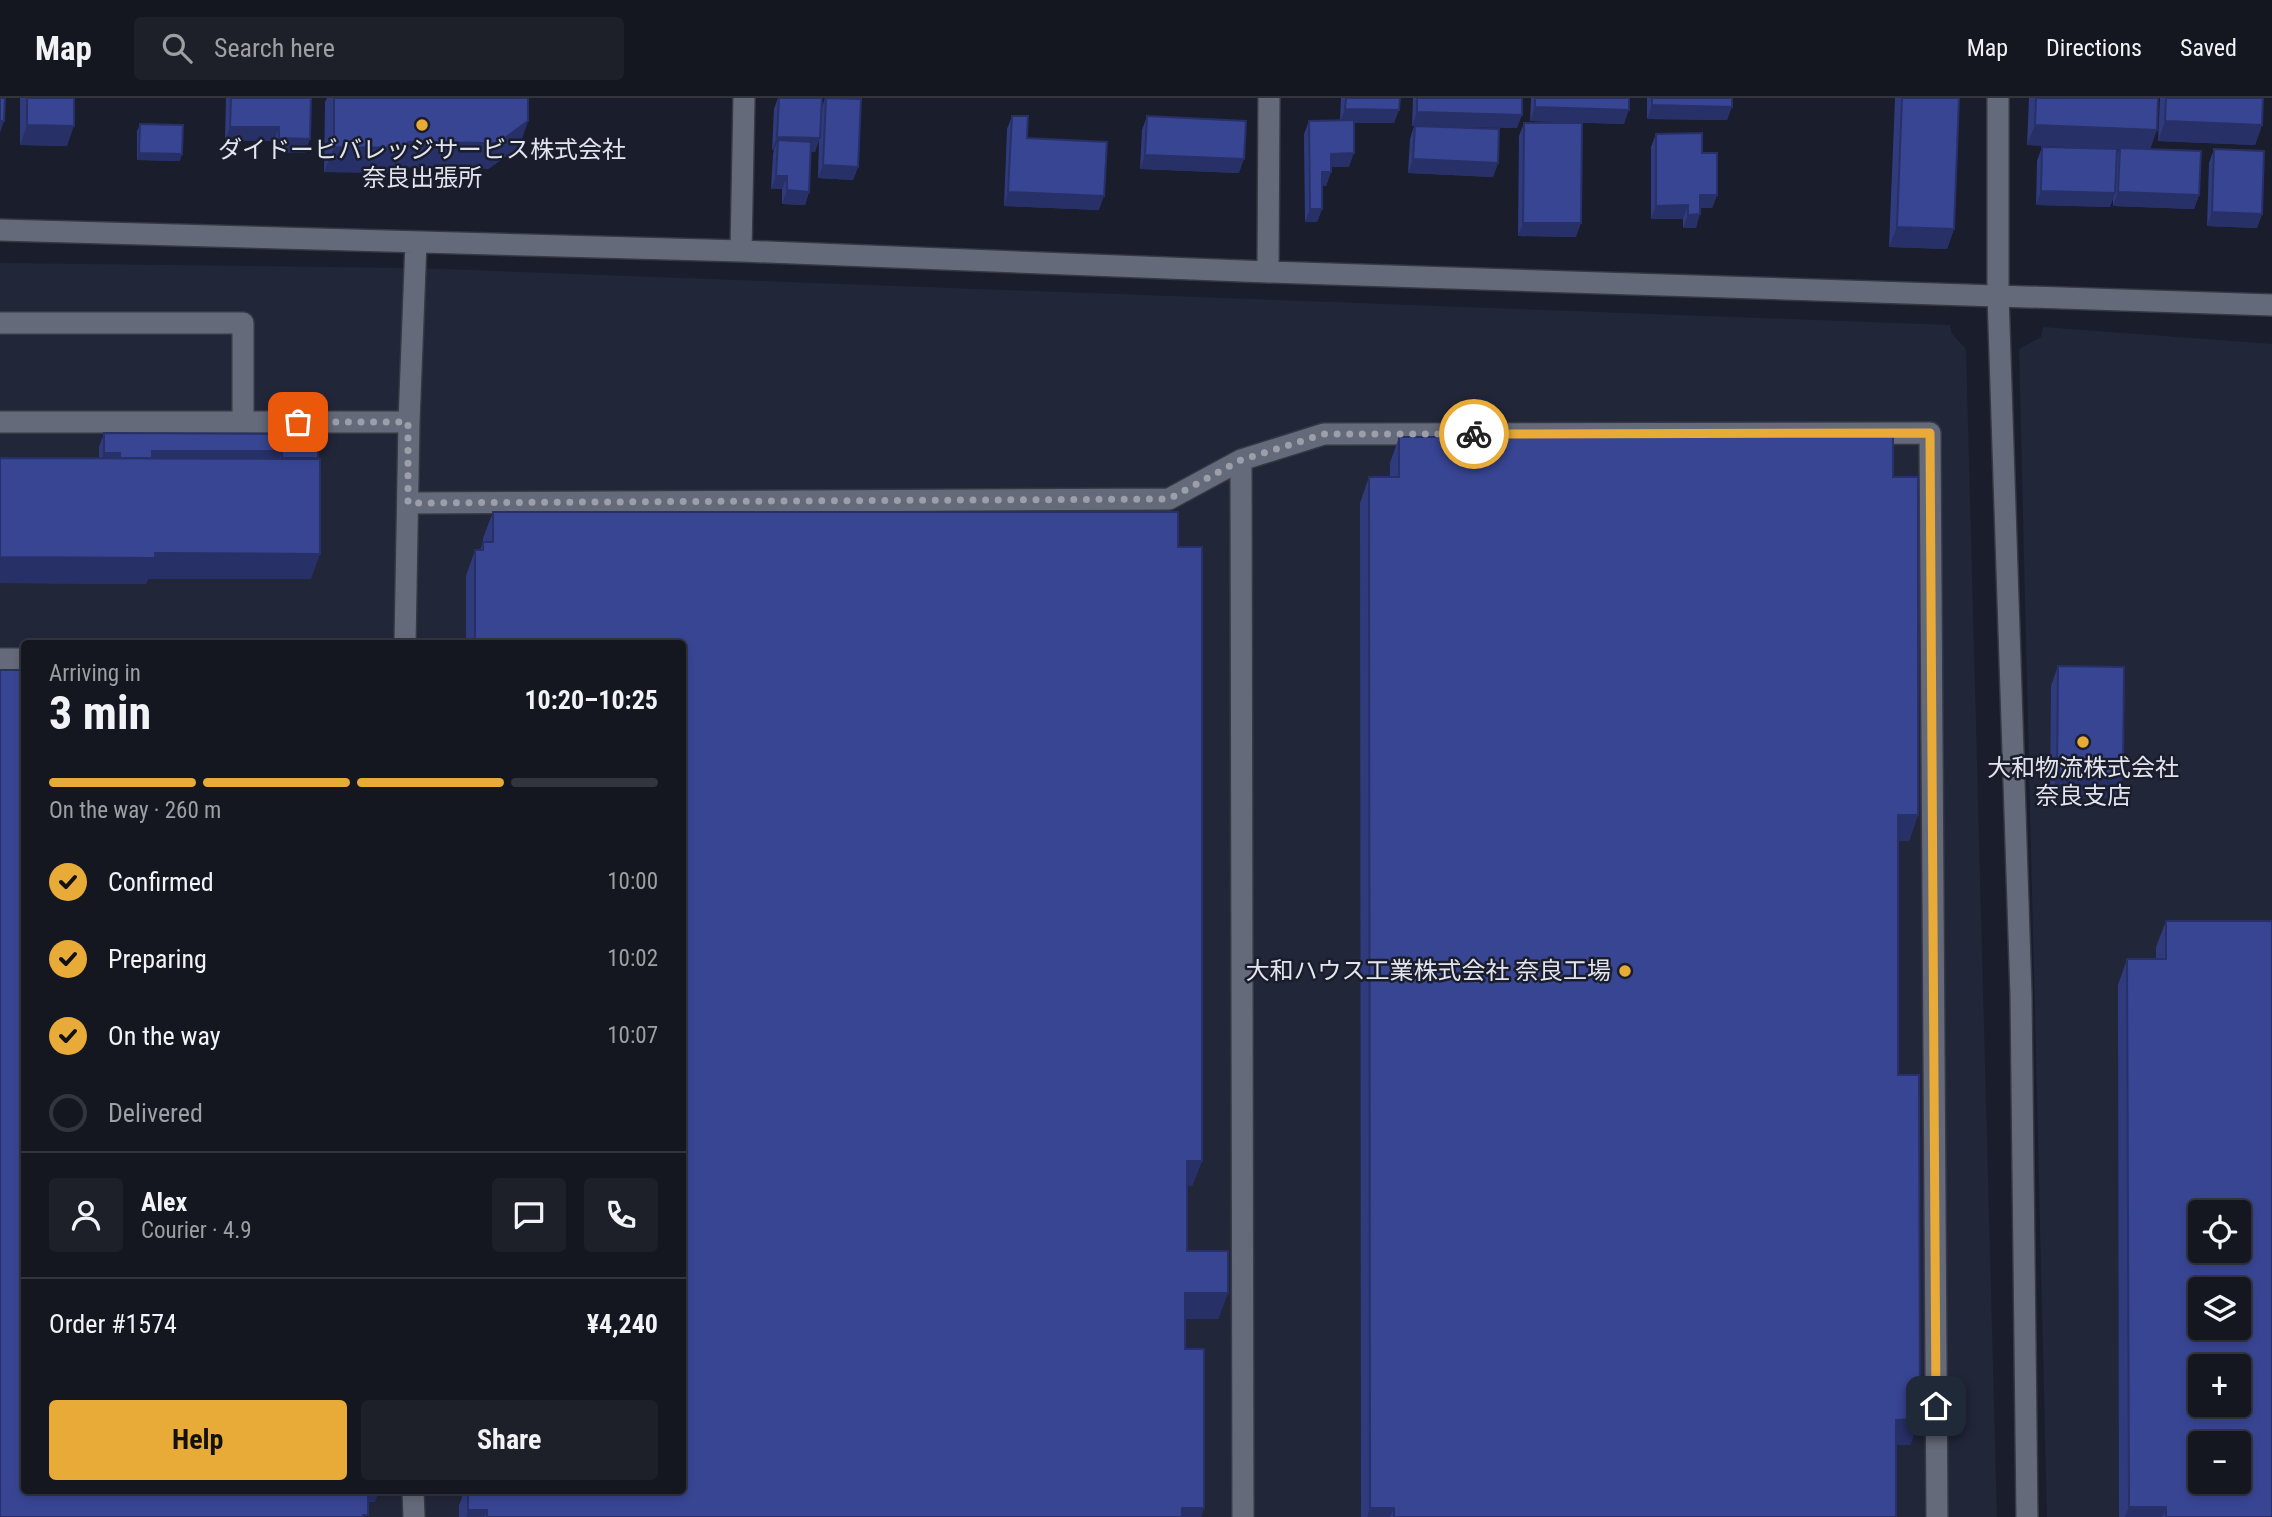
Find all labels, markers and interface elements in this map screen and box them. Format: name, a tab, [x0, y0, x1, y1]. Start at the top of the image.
search box	[134, 17, 624, 80]
text: Map	[35, 29, 92, 68]
icon: search	[158, 29, 196, 67]
text: Search here	[214, 33, 335, 63]
text: Map	[1967, 34, 2008, 62]
text: Directions	[2046, 34, 2142, 62]
text: Saved	[2180, 34, 2237, 62]
marker: ダイドービバレッジサービス株式会社 奈良出張所	[414, 117, 430, 133]
place label: ダイドービバレッジサービス株式会社 奈良出張所	[218, 136, 626, 192]
pin	[268, 392, 328, 452]
courier	[1439, 399, 1509, 469]
icon: bag	[279, 403, 317, 441]
icon: bike	[1455, 415, 1493, 453]
text: Arriving in	[49, 660, 141, 687]
text: 10:20–10:25	[524, 685, 658, 715]
text: 3 min	[49, 686, 151, 740]
marker: 大和物流株式会社 奈良支店	[2075, 734, 2091, 750]
place label: 大和物流株式会社 奈良支店	[1987, 754, 2179, 810]
text: On the way · 260 m	[49, 797, 221, 824]
icon: check	[49, 863, 87, 901]
text: Confirmed	[108, 867, 214, 897]
text: 10:00	[607, 868, 658, 895]
icon: check	[49, 940, 87, 978]
text: Preparing	[108, 944, 207, 974]
text: 10:02	[607, 945, 658, 972]
place label: 大和ハウス工業株式会社 奈良工場	[1245, 957, 1611, 985]
marker: 大和ハウス工業株式会社 奈良工場	[1617, 963, 1633, 979]
icon: check	[49, 1017, 87, 1055]
text: On the way	[108, 1021, 221, 1051]
text: 10:07	[607, 1022, 658, 1049]
text: Delivered	[108, 1098, 203, 1128]
button: person	[49, 1178, 123, 1252]
button: chat	[492, 1178, 566, 1252]
button: phone	[584, 1178, 658, 1252]
text: Alex	[141, 1187, 187, 1217]
map controls	[2188, 1200, 2251, 1494]
button: locate	[2188, 1200, 2251, 1263]
text: Courier · 4.9	[141, 1217, 252, 1244]
button: layers	[2188, 1277, 2251, 1340]
text: Order #1574	[49, 1309, 177, 1339]
text: ¥4,240	[587, 1309, 658, 1339]
button: +	[2188, 1354, 2251, 1417]
pin	[1906, 1376, 1966, 1436]
icon: home	[1917, 1387, 1955, 1425]
button: Help	[49, 1400, 347, 1480]
button: Share	[361, 1400, 658, 1480]
button: −	[2188, 1431, 2251, 1494]

